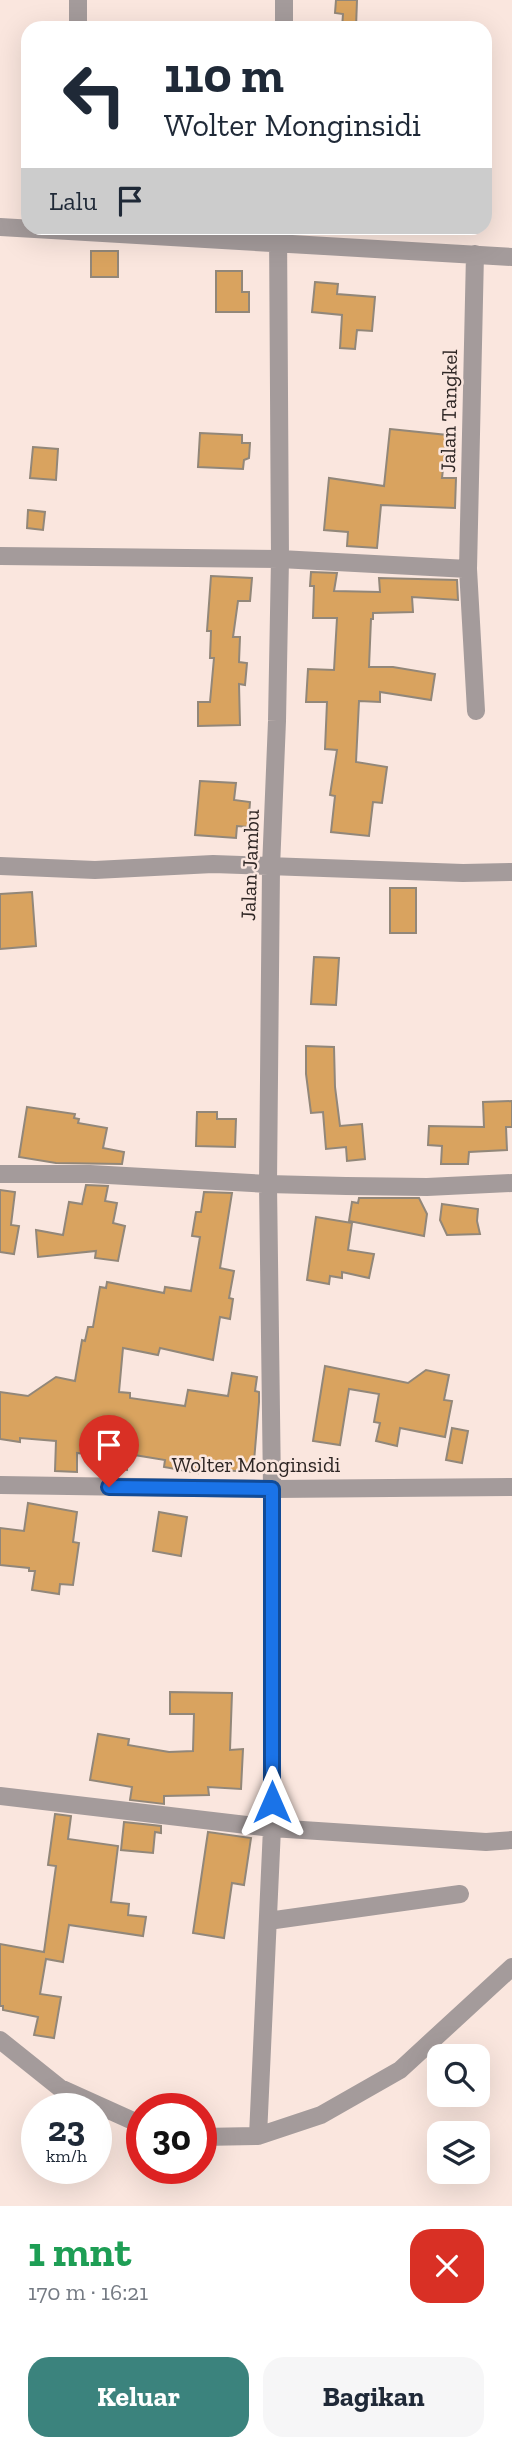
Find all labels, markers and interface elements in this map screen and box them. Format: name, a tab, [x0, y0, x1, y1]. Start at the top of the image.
text: 110 m	[164, 46, 284, 105]
icon: left	[49, 49, 140, 140]
text: Wolter Monginsidi	[164, 106, 421, 144]
icon: arrive	[111, 182, 149, 220]
text: Lalu	[49, 185, 97, 217]
street label: Jalan Tangkel	[435, 349, 462, 473]
street label: Jalan Jambu	[235, 809, 264, 921]
pin	[79, 1415, 139, 1487]
icon: arrive	[90, 1426, 128, 1464]
street label: Wolter Monginsidi	[172, 1452, 340, 1477]
position arrow	[235, 1765, 309, 1839]
map controls	[427, 2044, 490, 2184]
button: search	[427, 2044, 490, 2107]
speed limit sign: 30	[126, 2093, 217, 2184]
text: 23	[48, 2108, 85, 2150]
button: layers	[427, 2121, 490, 2184]
text: km/h	[46, 2145, 87, 2167]
text: 1 mnt	[28, 2226, 131, 2277]
button: close	[410, 2229, 484, 2303]
text: 170 m · 16:21	[28, 2278, 148, 2306]
button: Keluar	[28, 2357, 249, 2437]
button: Bagikan	[263, 2357, 484, 2437]

